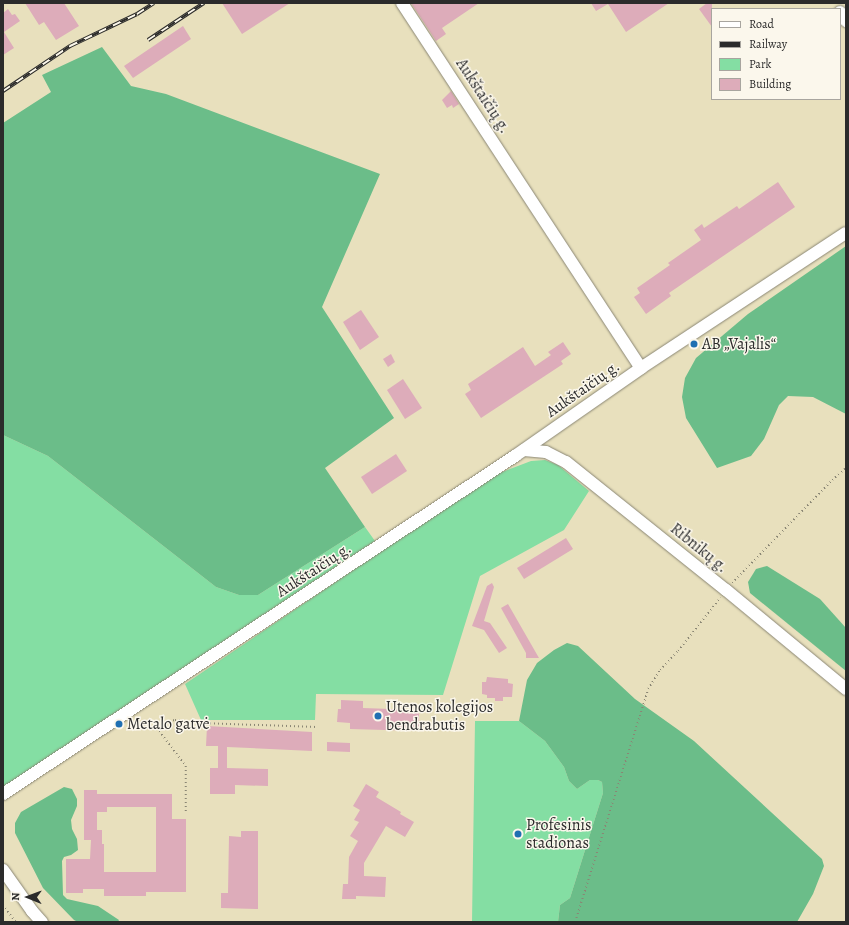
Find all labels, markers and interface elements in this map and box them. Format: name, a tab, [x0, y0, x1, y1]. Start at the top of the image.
legend	[711, 8, 841, 100]
text: Road	[749, 16, 774, 32]
text: Railway	[749, 36, 787, 52]
street label: Aukštaičių g.	[452, 55, 514, 137]
text: Park	[749, 56, 772, 72]
text: Building	[749, 76, 791, 92]
place label: AB „Vajalis“	[702, 334, 776, 354]
marker: AB „Vajalis“	[689, 339, 699, 349]
street label: Aukštaičių g.	[543, 357, 623, 421]
street label: Ribnikų g.	[666, 519, 732, 577]
street label: Aukštaičių g.	[273, 539, 355, 601]
place label: Utenos kolegijos bendrabutis	[386, 697, 493, 735]
marker: Utenos kolegijos bendrabutis	[373, 711, 383, 721]
place label: Metalo gatvė	[127, 714, 210, 734]
marker: Metalo gatvė	[114, 719, 124, 729]
place label: Profesinis stadionas	[526, 815, 591, 853]
marker: Profesinis stadionas	[513, 829, 523, 839]
north arrow	[8, 877, 48, 917]
text: N	[8, 893, 23, 901]

